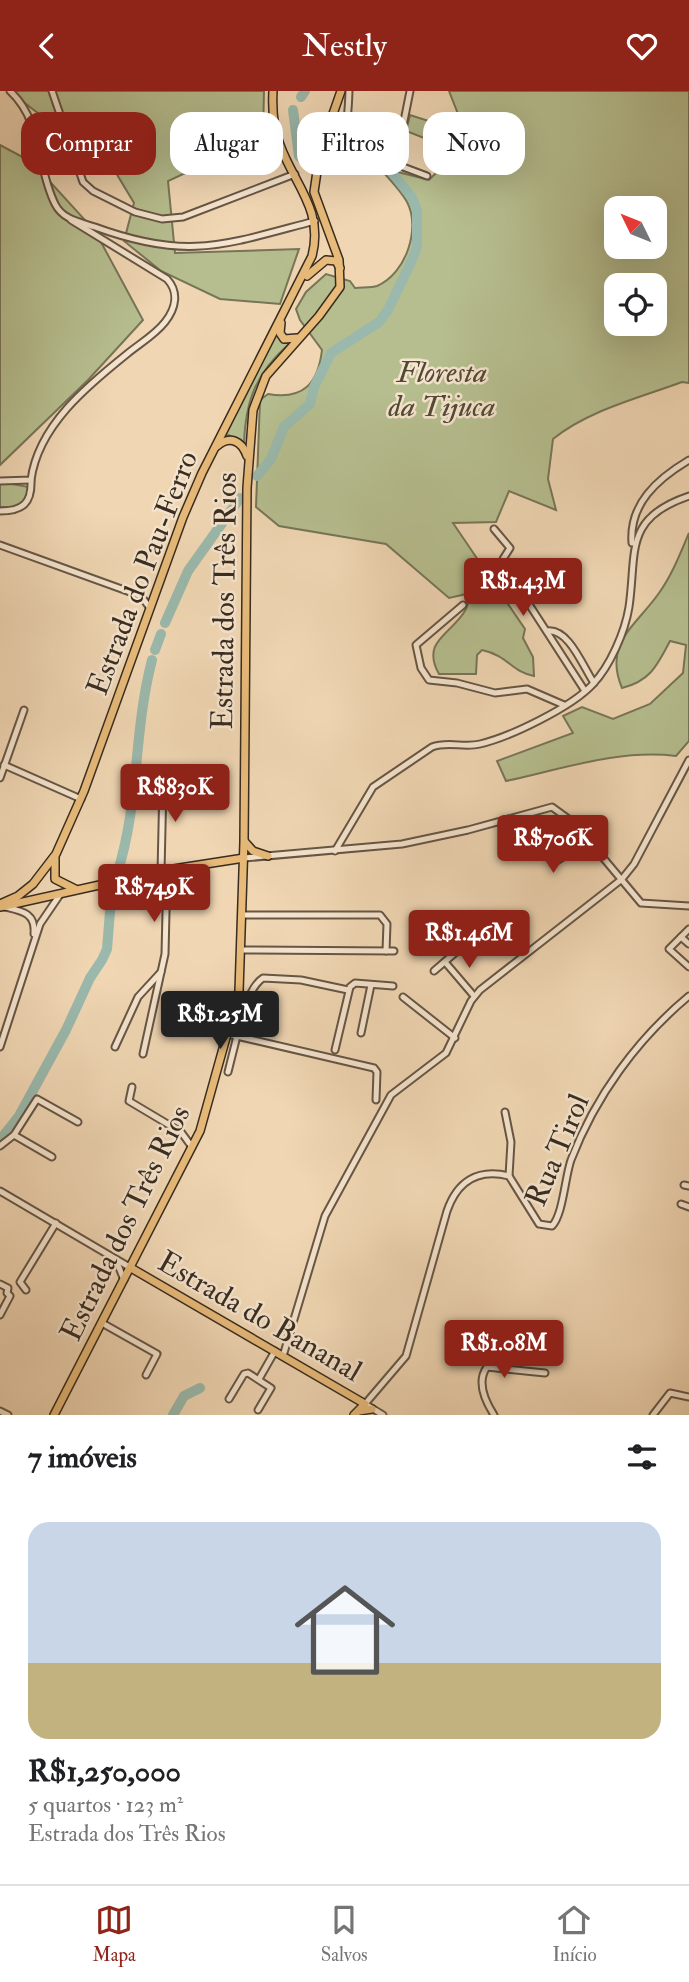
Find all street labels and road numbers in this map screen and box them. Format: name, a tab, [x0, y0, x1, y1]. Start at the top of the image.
street label: Estrada do Pau-Ferro	[79, 446, 206, 701]
street label: Estrada dos Três Rios	[204, 472, 245, 730]
street label: Rua Tirol	[517, 1088, 598, 1212]
street label: Estrada dos Três Rios	[52, 1099, 199, 1347]
street label: Estrada do Bananal	[151, 1243, 369, 1390]

